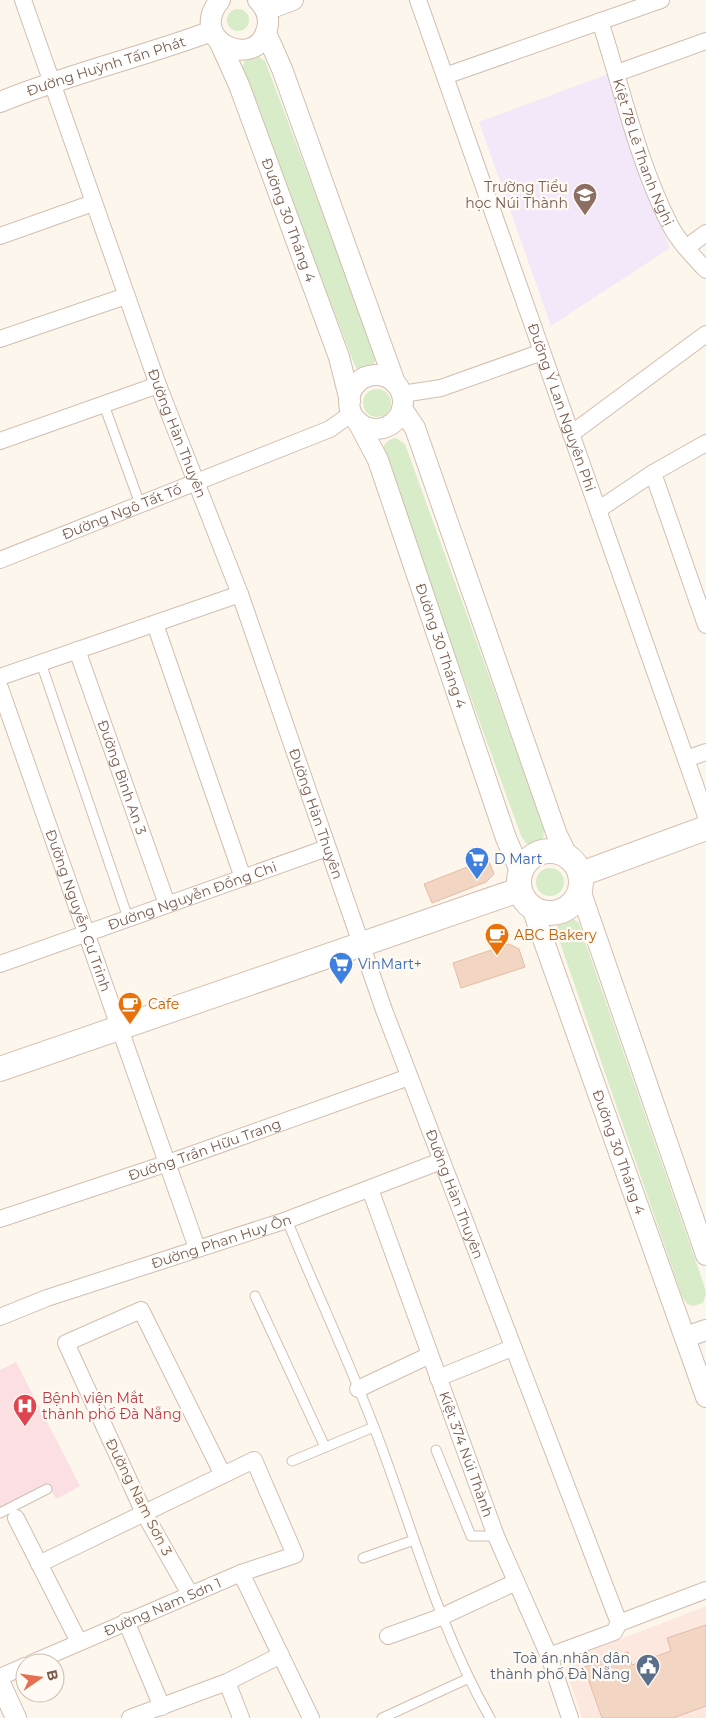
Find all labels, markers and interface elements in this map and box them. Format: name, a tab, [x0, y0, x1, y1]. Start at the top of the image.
street label: Đường Huỳnh Tấn Phát	[24, 32, 188, 100]
street label: Kiệt 78 Lê Thanh Nghị	[609, 76, 678, 229]
street label: Đường 30 Tháng 4	[258, 155, 320, 285]
place label: Trường Tiểu học Núi Thành	[465, 178, 568, 212]
school or university icon: Trường Tiểu học Núi Thành	[572, 182, 598, 216]
street label: Đường Ỷ Lan Nguyên Phi	[524, 321, 600, 494]
street label: Đường Hàn Thuyên	[144, 366, 210, 501]
street label: Đường Ngô Tất Tố	[59, 480, 184, 543]
street label: Đường 30 Tháng 4	[411, 581, 471, 711]
street label: Đường Bình An 3	[93, 717, 151, 837]
street label: Đường Hàn Thuyên	[285, 746, 347, 882]
street label: Đường Nguyễn Cư Trinh	[42, 827, 115, 994]
supermarket icon: D Mart	[464, 846, 490, 880]
place label: D Mart	[494, 850, 543, 868]
street label: Đường Nguyễn Đổng Chi	[105, 858, 279, 934]
cafe icon: ABC Bakery	[484, 922, 510, 956]
place label: ABC Bakery	[514, 926, 597, 944]
supermarket icon: VinMart+	[328, 951, 354, 985]
place label: VinMart+	[358, 955, 422, 973]
cafe icon: Cafe	[117, 991, 143, 1025]
place label: Cafe	[148, 995, 179, 1013]
street label: Đường 30 Tháng 4	[588, 1087, 650, 1217]
street label: Đường Trần Hữu Trang	[126, 1114, 283, 1185]
street label: Đường Hàn Thuyên	[422, 1127, 488, 1262]
street label: Đường Phan Huy Ôn	[149, 1210, 294, 1273]
place label: Bệnh viện Mắt thành phố Đà Nẵng	[42, 1389, 182, 1423]
street label: Kiệt 374 Núi Thành	[435, 1389, 497, 1519]
hospital icon: Bệnh viện Mắt thành phố Đà Nẵng	[12, 1393, 38, 1427]
street label: Đường Nam Sơn 3	[102, 1435, 176, 1559]
street label: Đường Nam Sơn 1	[101, 1574, 224, 1640]
place label: Toà án nhân dân thành phố Đà Nẵng	[490, 1649, 630, 1683]
north arrow	[15, 1653, 65, 1703]
public building icon: Toà án nhân dân thành phố Đà Nẵng	[635, 1653, 661, 1687]
text: B	[43, 1668, 63, 1683]

